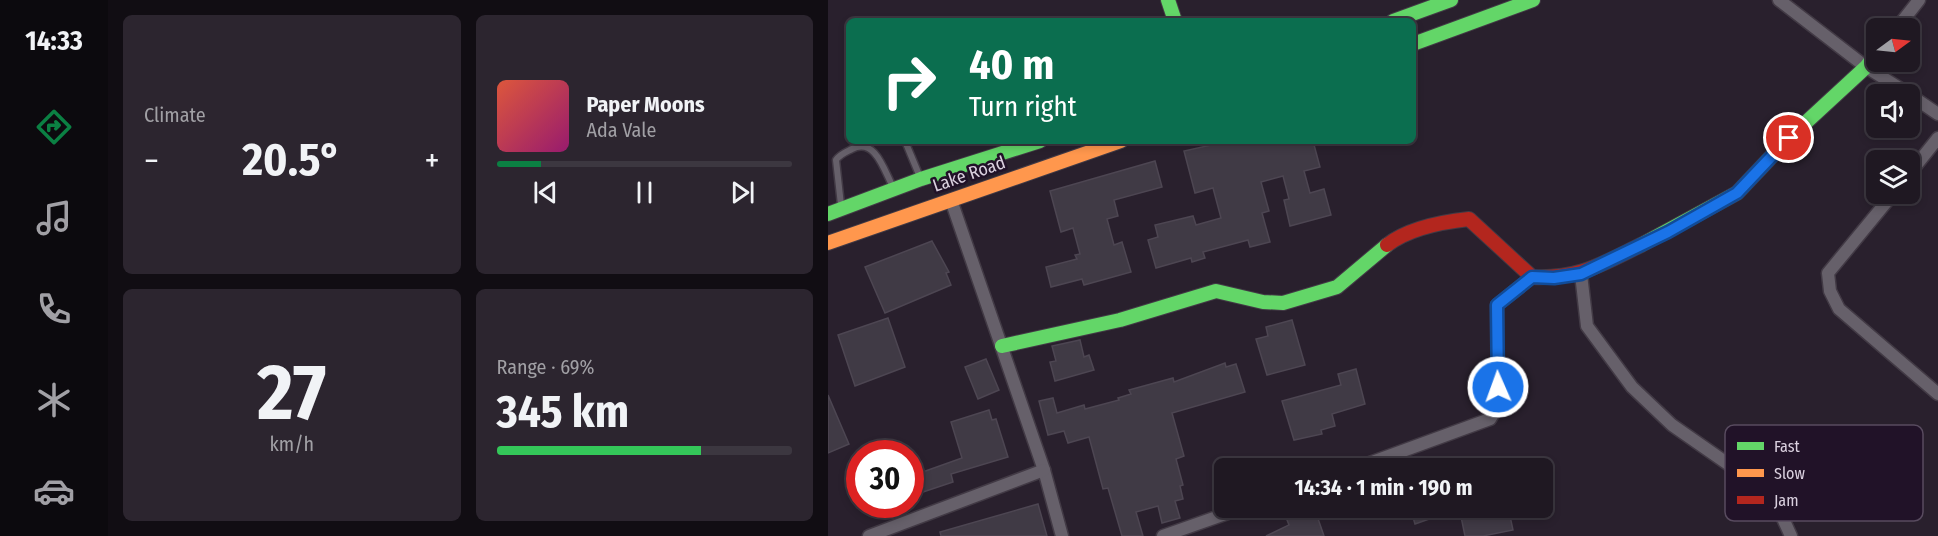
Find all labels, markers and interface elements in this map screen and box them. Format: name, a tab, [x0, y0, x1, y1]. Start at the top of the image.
north arrow	[1866, 18, 1920, 72]
map controls	[1866, 18, 1920, 204]
text: 14:33	[25, 25, 83, 57]
text: 40 m	[969, 40, 1054, 90]
icon: right	[870, 42, 948, 120]
button: sound	[1866, 84, 1920, 138]
text: Paper Moons	[587, 91, 705, 118]
text: Turn right	[969, 91, 1077, 123]
text: Climate	[144, 103, 206, 127]
icon: directions	[33, 106, 75, 148]
pin	[1763, 112, 1814, 163]
text: Ada Vale	[587, 118, 656, 142]
icon: arrive	[1772, 121, 1805, 154]
text: 20.5°	[242, 133, 341, 187]
text: −	[144, 141, 159, 181]
text: +	[424, 141, 439, 181]
button: layers	[1866, 150, 1920, 204]
street label: Lake Road	[930, 151, 1008, 197]
icon: previous	[529, 176, 562, 209]
icon: pause	[628, 176, 661, 209]
icon: next	[726, 176, 759, 209]
icon: music	[33, 197, 75, 239]
icon: phone	[33, 288, 75, 330]
text: 27	[257, 346, 326, 440]
text: Range · 69%	[497, 355, 594, 379]
position arrow	[1466, 355, 1530, 419]
icon: climate	[33, 379, 75, 421]
text: 345 km	[497, 385, 629, 439]
legend	[1725, 425, 1923, 521]
text: km/h	[269, 432, 314, 456]
text: Fast	[1774, 437, 1801, 456]
speed limit sign: 30	[846, 440, 924, 518]
text: Slow	[1774, 464, 1805, 483]
icon: car	[33, 470, 75, 512]
text: 14:34 · 1 min · 190 m	[1294, 474, 1473, 501]
text: Jam	[1774, 491, 1799, 510]

